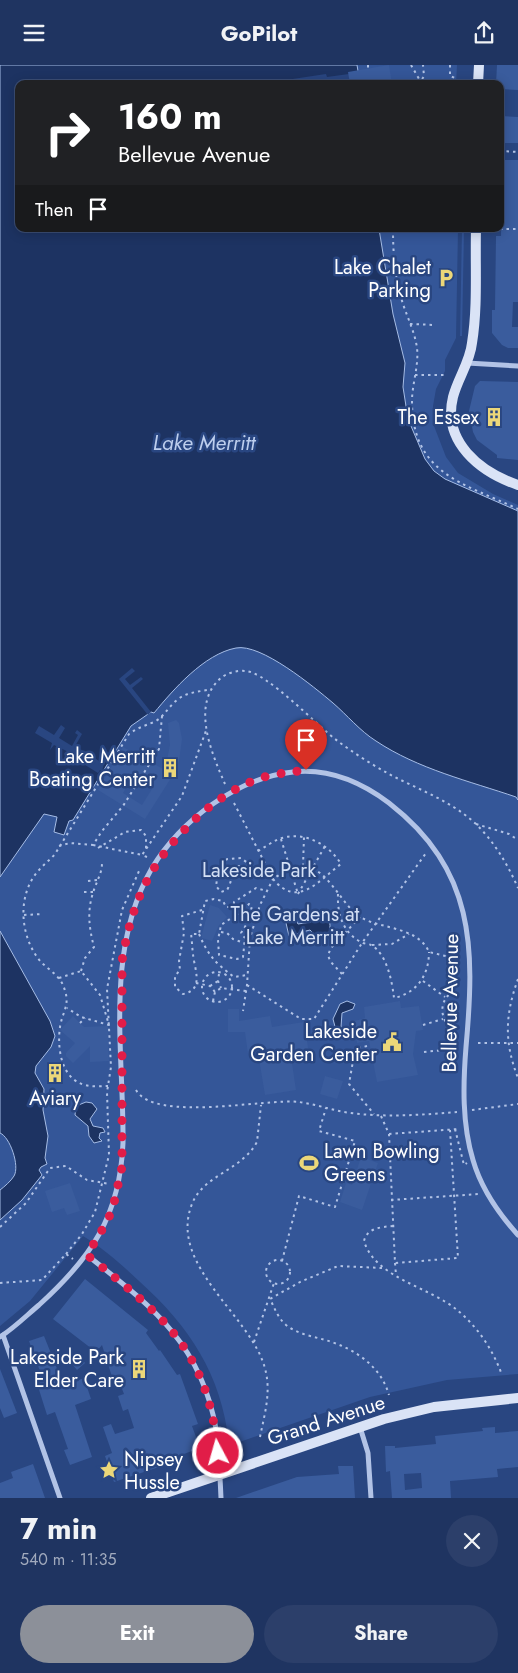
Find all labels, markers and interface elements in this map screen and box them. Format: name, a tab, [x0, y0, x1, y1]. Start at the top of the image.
text: GoPilot	[221, 17, 297, 49]
icon: menu	[20, 19, 48, 47]
icon: share	[470, 19, 498, 47]
text: 160 m	[118, 92, 222, 142]
icon: right	[35, 100, 100, 165]
text: Bellevue Avenue	[118, 138, 270, 170]
icon: arrive	[84, 195, 112, 223]
text: Then	[35, 196, 74, 223]
place label: Lake Chalet Parking	[334, 253, 431, 305]
parking icon: Lake Chalet Parking	[435, 267, 457, 289]
place label: The Essex	[397, 403, 480, 432]
building icon: The Essex	[483, 406, 505, 428]
water label: Lake Merritt	[153, 428, 256, 458]
pin	[285, 719, 327, 770]
icon: arrive	[292, 726, 320, 754]
place label: Lake Merritt Boating Center	[29, 742, 155, 794]
building icon: Lake Merritt Boating Center	[159, 757, 181, 779]
park label: Lakeside Park	[202, 856, 316, 885]
park label: The Gardens at Lake Merritt	[231, 900, 360, 952]
street label: Bellevue Avenue	[435, 933, 466, 1073]
place label: Lakeside Garden Center	[250, 1017, 377, 1069]
public building icon: Lakeside Garden Center	[381, 1031, 403, 1053]
building icon: Aviary	[44, 1062, 66, 1084]
place label: Aviary	[29, 1084, 81, 1113]
place label: Lawn Bowling Greens	[324, 1137, 440, 1189]
sports icon: Lawn Bowling Greens	[298, 1152, 320, 1174]
place label: Lakeside Park Elder Care	[10, 1343, 124, 1395]
building icon: Lakeside Park Elder Care	[128, 1358, 150, 1380]
street label: Grand Avenue	[264, 1388, 389, 1453]
position arrow	[191, 1426, 243, 1478]
place label: Nipsey Hussle	[124, 1445, 183, 1497]
place icon: Nipsey Hussle	[98, 1459, 120, 1481]
text: 7 min	[20, 1507, 97, 1550]
button: close	[446, 1515, 498, 1567]
text: 540 m · 11:35	[20, 1548, 117, 1571]
button: Exit	[20, 1605, 254, 1663]
button: Share	[264, 1605, 498, 1663]

